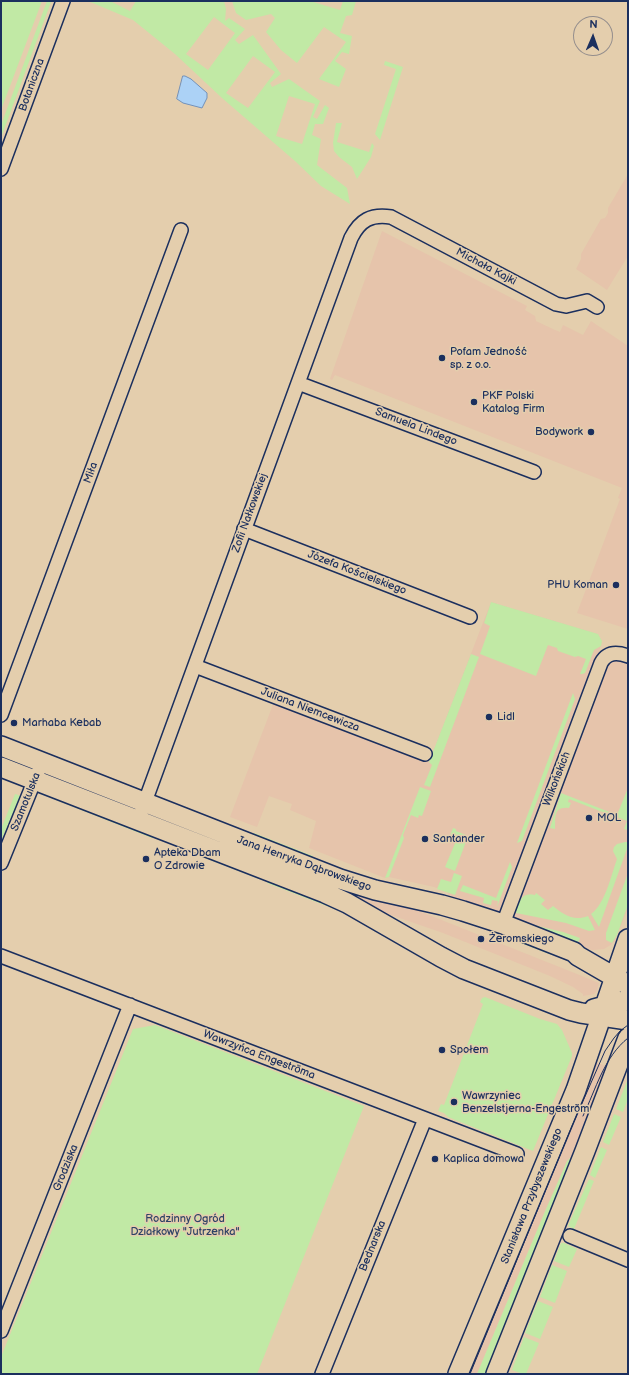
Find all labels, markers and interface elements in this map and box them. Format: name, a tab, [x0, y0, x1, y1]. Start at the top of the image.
north arrow	[573, 16, 613, 56]
text: N	[589, 18, 598, 31]
street label: Botaniczna	[16, 57, 48, 113]
street label: Michała Kajki	[454, 246, 518, 288]
place label: Pofam Jedność sp. z o.o.	[450, 345, 527, 371]
marker: Pofam Jedność sp. z o.o.	[437, 353, 447, 363]
place label: PKF Polski Katalog Firm	[482, 389, 545, 415]
marker: PKF Polski Katalog Firm	[469, 397, 479, 407]
street label: Samuela Lindego	[373, 405, 459, 449]
place label: Bodywork	[535, 425, 583, 439]
marker: Bodywork	[586, 427, 596, 437]
street label: Miła	[81, 461, 101, 485]
street label: Zofii Nałkowskiej	[230, 472, 270, 554]
street label: Józefa Kościelskiego	[306, 548, 408, 598]
place label: PHU Koman	[547, 578, 608, 592]
marker: PHU Koman	[611, 580, 621, 590]
street label: Juliana Niemcewicza	[259, 685, 361, 735]
place label: Lidl	[497, 710, 515, 724]
marker: Lidl	[484, 712, 494, 722]
place label: Marhaba Kebab	[22, 716, 101, 730]
marker: Marhaba Kebab	[9, 718, 19, 728]
street label: Wilkońskich	[541, 750, 573, 808]
street label: Szamotulska	[8, 771, 44, 833]
place label: MOL	[597, 811, 621, 825]
marker: MOL	[584, 813, 594, 823]
place label: Santander	[433, 832, 484, 846]
street label: Jana Henryka Dąbrowskiego	[235, 834, 373, 894]
marker: Santander	[420, 834, 430, 844]
place label: Apteka Dbam O Zdrowie	[154, 846, 220, 872]
marker: Apteka Dbam O Zdrowie	[141, 854, 151, 864]
place label: Żeromskiego	[489, 932, 554, 946]
marker: Żeromskiego	[476, 934, 486, 944]
street label: Wawrzyńca Engeströma	[201, 1028, 317, 1082]
place label: Społem	[450, 1043, 488, 1057]
marker: Społem	[437, 1045, 447, 1055]
place label: Wawrzyniec Benzelstjerna-Engeström	[462, 1089, 589, 1115]
marker: Wawrzyniec Benzelstjerna-Engeström	[449, 1097, 459, 1107]
street label: Stanisława Przybyszewskiego	[499, 1126, 565, 1266]
street label: Grodziska	[51, 1143, 81, 1193]
place label: Kaplica domowa	[443, 1152, 524, 1166]
marker: Kaplica domowa	[430, 1154, 440, 1164]
park label: Rodzinny Ogród Działkowy "Jutrzenka"	[130, 1212, 240, 1238]
street label: Bednarska	[357, 1219, 389, 1273]

